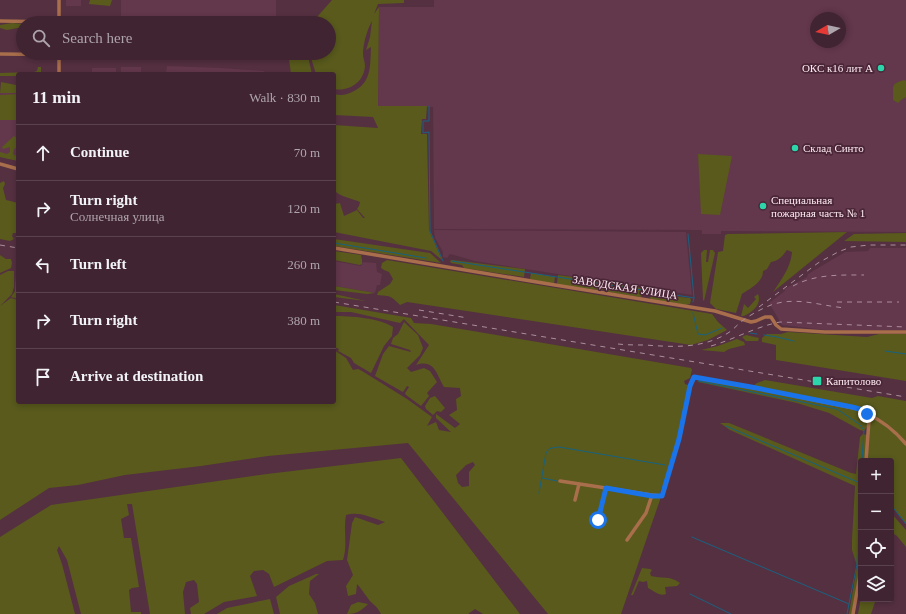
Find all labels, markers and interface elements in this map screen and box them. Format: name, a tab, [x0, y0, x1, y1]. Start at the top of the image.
north arrow	[810, 12, 846, 48]
search box	[16, 16, 336, 60]
icon: search	[30, 27, 52, 49]
text: Search here	[62, 30, 132, 46]
place label: ОКС к16 лит А	[802, 62, 873, 74]
marker: ОКС к16 лит А	[876, 63, 886, 73]
text: 11 min	[32, 88, 81, 107]
text: Walk · 830 m	[249, 90, 320, 105]
icon: ahead	[32, 142, 54, 164]
place label: Склад Синто	[803, 142, 864, 154]
marker: Склад Синто	[790, 143, 800, 153]
text: Continue	[70, 144, 129, 160]
text: 70 m	[294, 145, 320, 160]
text: Turn right	[70, 192, 137, 208]
place label: Специальная пожарная часть № 1	[771, 194, 865, 219]
icon: right	[32, 198, 54, 220]
text: 120 m	[287, 201, 320, 216]
marker: Специальная пожарная часть № 1	[758, 201, 768, 211]
text: Солнечная улица	[70, 209, 165, 224]
icon: left	[32, 254, 54, 276]
text: Turn left	[70, 256, 127, 272]
text: 260 m	[287, 257, 320, 272]
street label: ЗАВОДСКАЯ УЛИЦА	[572, 273, 678, 301]
icon: right	[32, 310, 54, 332]
text: Turn right	[70, 312, 137, 328]
text: 380 m	[287, 313, 320, 328]
icon: arrive	[32, 366, 54, 388]
text: Arrive at destination	[70, 368, 203, 384]
marker: Капитолово	[811, 375, 823, 387]
place label: Капитолово	[826, 375, 882, 387]
route end	[858, 405, 876, 423]
map controls	[858, 458, 894, 602]
button: +	[858, 458, 894, 494]
button: −	[858, 494, 894, 530]
route start	[589, 511, 607, 529]
button: locate	[858, 530, 894, 566]
button: layers	[858, 566, 894, 602]

